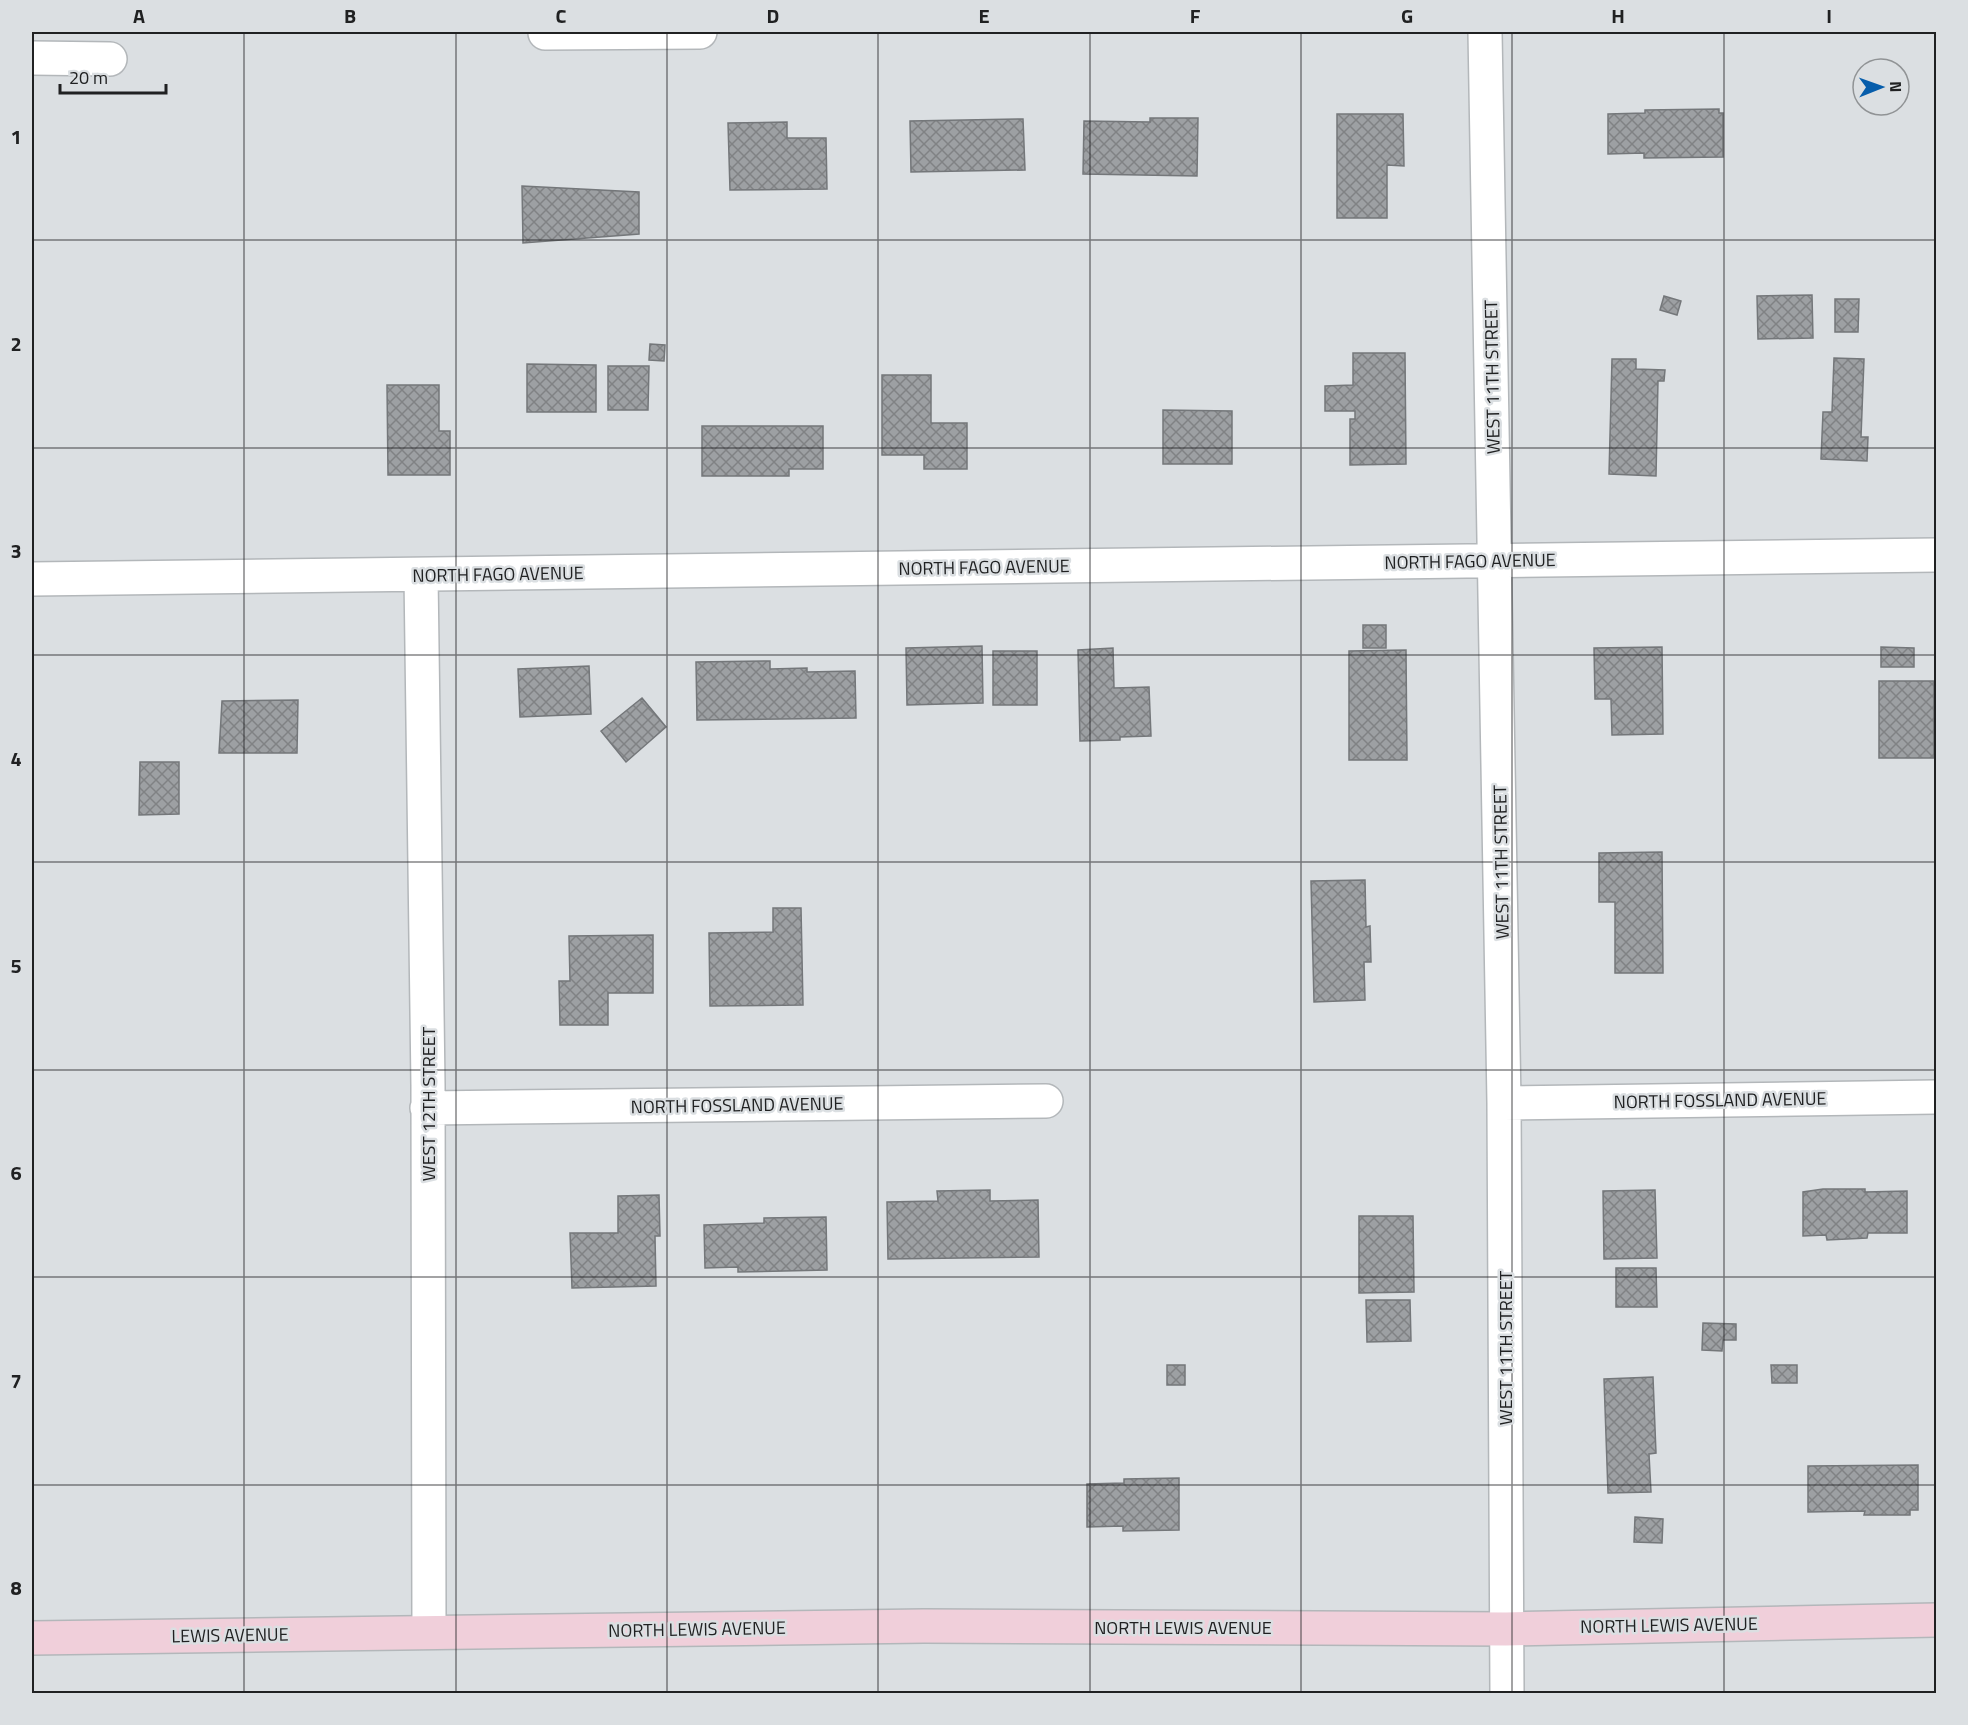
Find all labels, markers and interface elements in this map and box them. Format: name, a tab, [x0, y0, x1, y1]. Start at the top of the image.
text: A	[133, 0, 145, 31]
text: B	[344, 0, 356, 31]
text: C	[556, 0, 567, 31]
text: D	[767, 0, 779, 31]
text: E	[978, 0, 990, 31]
text: F	[1190, 0, 1201, 31]
text: G	[1401, 0, 1413, 31]
text: H	[1611, 0, 1625, 31]
text: I	[1826, 0, 1832, 31]
scale bar	[60, 57, 166, 95]
north arrow	[1851, 57, 1911, 117]
text: 20 m	[69, 64, 108, 91]
text: N	[1884, 81, 1908, 92]
text: 1	[10, 121, 22, 152]
street label: WEST 11TH STREET	[1477, 299, 1507, 454]
text: 2	[10, 328, 22, 359]
text: 3	[10, 535, 22, 566]
street label: NORTH FAGO AVENUE	[1384, 546, 1556, 576]
street label: NORTH FAGO AVENUE	[898, 552, 1070, 582]
street label: NORTH FAGO AVENUE	[412, 559, 584, 589]
text: 4	[10, 743, 22, 774]
street label: WEST 11TH STREET	[1486, 784, 1516, 939]
text: 5	[10, 950, 22, 981]
street label: WEST 12TH STREET	[415, 1026, 442, 1181]
street label: NORTH FOSSLAND AVENUE	[1613, 1085, 1827, 1115]
street label: NORTH FOSSLAND AVENUE	[630, 1090, 844, 1120]
text: 6	[10, 1157, 22, 1188]
street label: WEST 11TH STREET	[1492, 1270, 1519, 1425]
text: 7	[10, 1365, 22, 1396]
text: 8	[10, 1572, 22, 1603]
street label: NORTH LEWIS AVENUE	[1580, 1610, 1758, 1640]
street label: NORTH LEWIS AVENUE	[608, 1614, 786, 1644]
street label: NORTH LEWIS AVENUE	[1094, 1614, 1272, 1641]
street label: LEWIS AVENUE	[171, 1620, 289, 1650]

